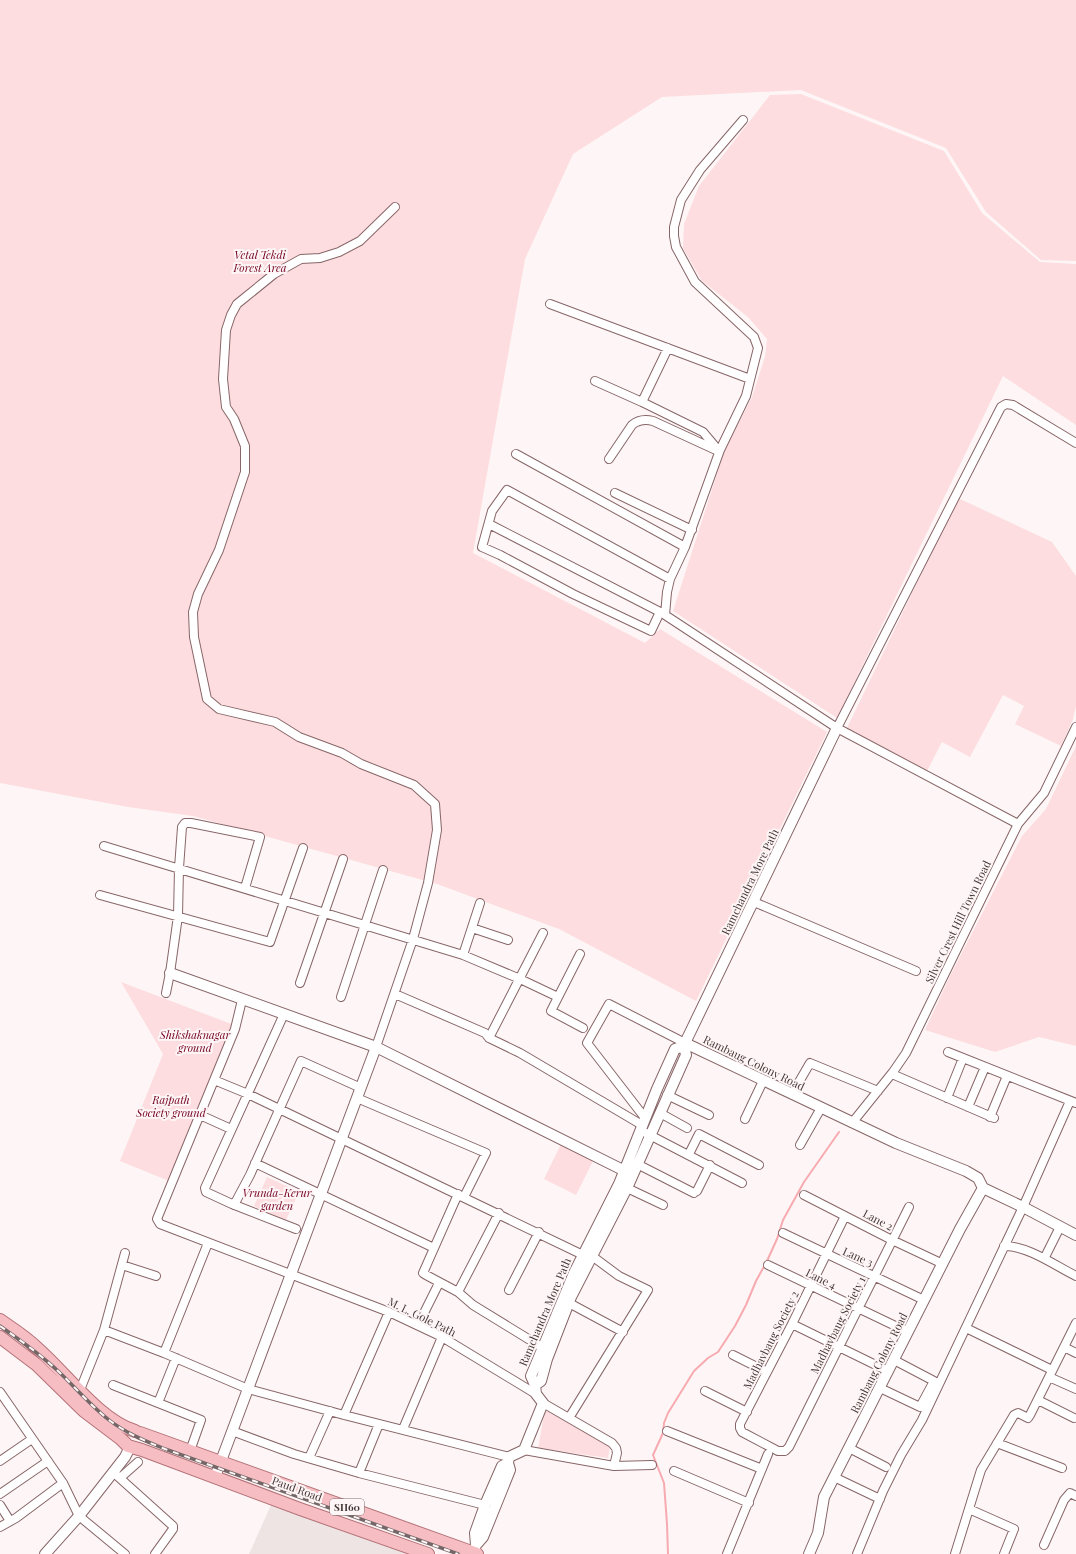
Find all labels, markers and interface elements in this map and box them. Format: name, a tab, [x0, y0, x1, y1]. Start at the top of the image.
park label: Vetal Tekdi Forest Area	[233, 247, 287, 275]
street label: Ramchandra More Path	[717, 826, 782, 937]
street label: Silver Crest Hill Town Road	[921, 857, 994, 986]
park label: Shikshaknagar ground	[159, 1027, 231, 1055]
street label: Rambaug Colony Road	[701, 1031, 808, 1094]
park label: Rajpath Society ground	[135, 1092, 207, 1120]
park label: Vrunda-Kerur garden	[243, 1185, 312, 1213]
street label: Lane 2	[861, 1206, 896, 1234]
street label: Lane 3	[841, 1243, 876, 1270]
street label: Ramchandra More Path	[515, 1255, 574, 1368]
street label: Lane 4	[804, 1265, 839, 1293]
street label: Madhavbaug Society 1	[807, 1274, 869, 1376]
street label: Madhavbaug Society 2	[739, 1288, 802, 1392]
street label: M. L. Gole Path	[386, 1294, 459, 1340]
street label: Rambaug Colony Road	[847, 1309, 911, 1416]
street label: Paud Road	[270, 1473, 325, 1505]
road number: SH60	[330, 1499, 364, 1515]

